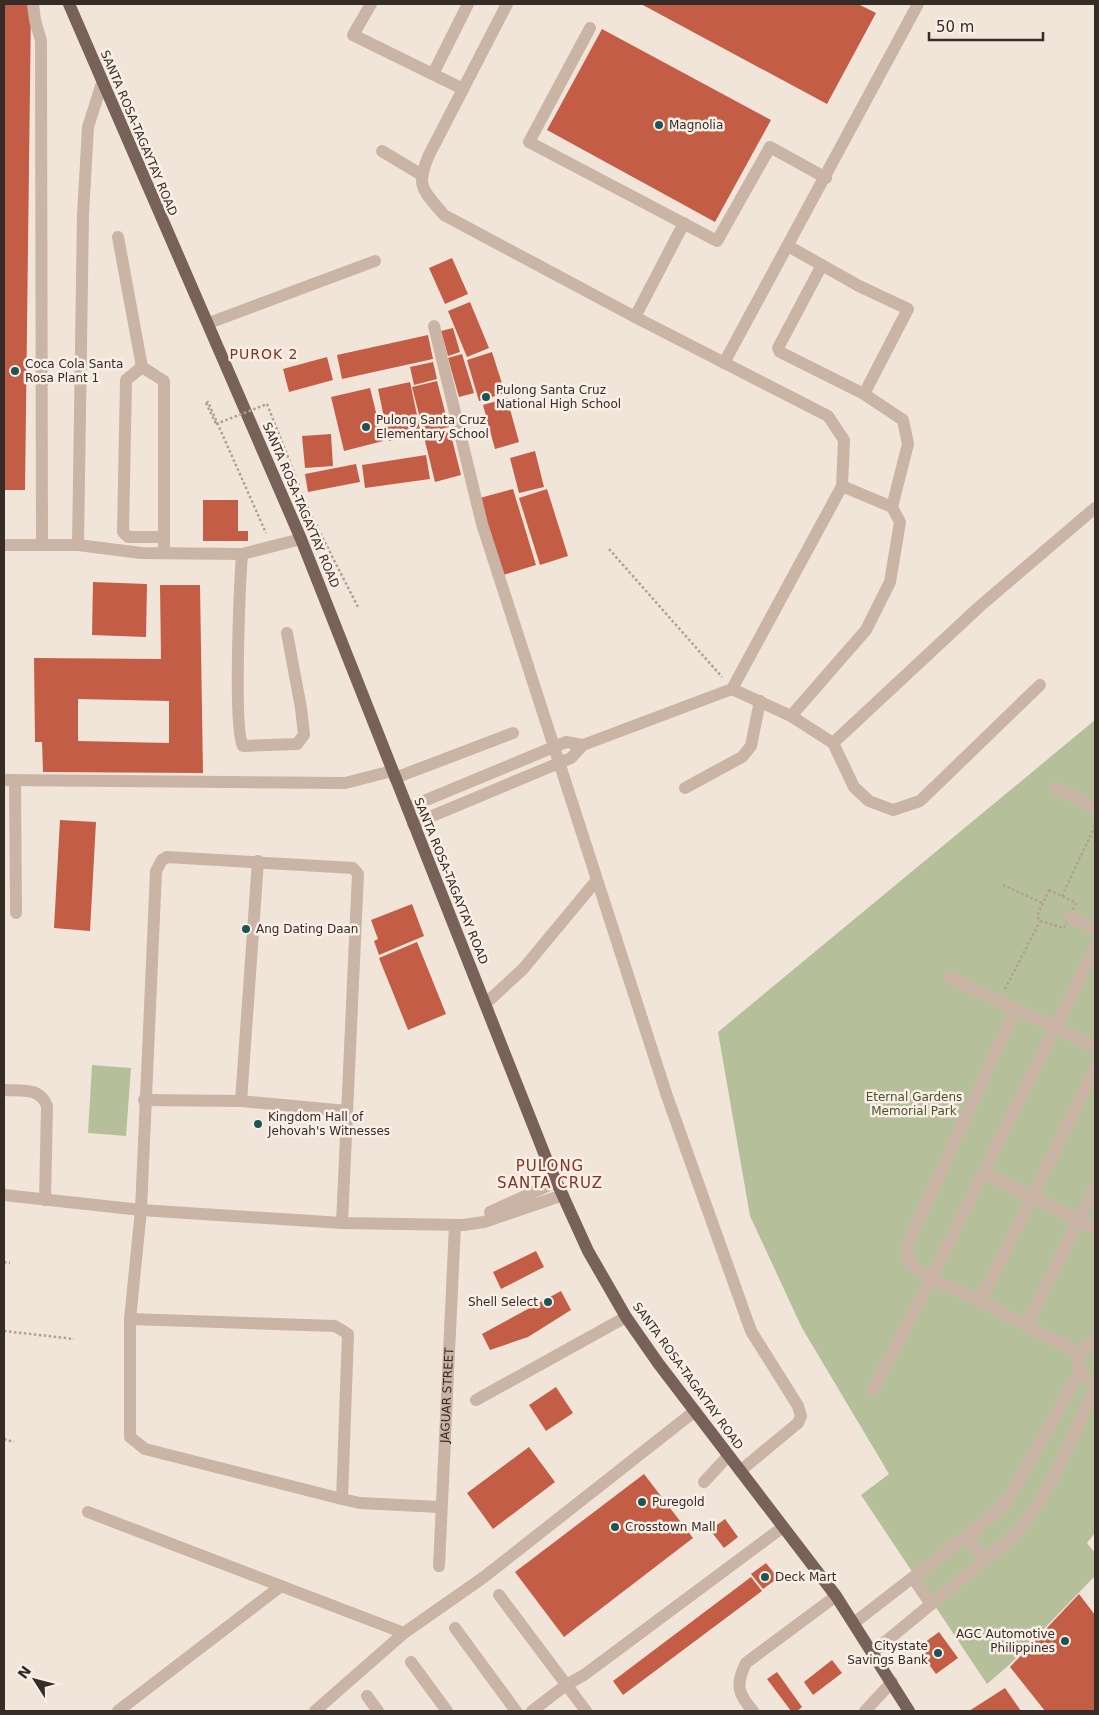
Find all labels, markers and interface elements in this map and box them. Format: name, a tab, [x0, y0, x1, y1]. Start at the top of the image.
scale bar	[929, 10, 1043, 42]
text: 50 m	[936, 18, 974, 36]
street label: SANTA ROSA-TAGAYTAY ROAD	[98, 48, 180, 218]
place label: Magnolia	[669, 118, 723, 132]
marker: Magnolia	[653, 119, 665, 131]
district label: PUROK 2	[230, 346, 298, 362]
place label: Coca Cola Santa Rosa Plant 1	[25, 357, 123, 385]
marker: Coca Cola Santa Rosa Plant 1	[9, 365, 21, 377]
place label: Pulong Santa Cruz National High School	[496, 383, 621, 411]
marker: Pulong Santa Cruz National High School	[480, 391, 492, 403]
place label: Pulong Santa Cruz Elementary School	[376, 413, 489, 441]
street label: SANTA ROSA-TAGAYTAY ROAD	[260, 420, 342, 590]
marker: Pulong Santa Cruz Elementary School	[360, 421, 372, 433]
street label: SANTA ROSA-TAGAYTAY ROAD	[411, 796, 491, 966]
place label: Ang Dating Daan	[256, 922, 358, 936]
marker: Ang Dating Daan	[240, 923, 252, 935]
park label: Eternal Gardens Memorial Park	[866, 1090, 962, 1118]
place label: Kingdom Hall of Jehovah's Witnesses	[267, 1110, 390, 1138]
marker: Kingdom Hall of Jehovah's Witnesses	[252, 1118, 264, 1130]
district label: PULONG SANTA CRUZ	[497, 1157, 603, 1192]
place label: Shell Select	[468, 1295, 538, 1309]
marker: Shell Select	[542, 1296, 554, 1308]
street label: SANTA ROSA-TAGAYTAY ROAD	[630, 1300, 746, 1452]
street label: JAGUAR STREET	[438, 1346, 456, 1444]
place label: Puregold	[652, 1495, 705, 1509]
marker: Puregold	[636, 1496, 648, 1508]
place label: Crosstown Mall	[625, 1520, 716, 1534]
marker: Crosstown Mall	[609, 1521, 621, 1533]
place label: Deck Mart	[775, 1570, 837, 1584]
marker: Deck Mart	[759, 1571, 771, 1583]
place label: AGC Automotive Philippines	[956, 1627, 1055, 1655]
marker: AGC Automotive Philippines	[1059, 1635, 1071, 1647]
place label: Citystate Savings Bank	[847, 1639, 928, 1667]
marker: Citystate Savings Bank	[932, 1647, 944, 1659]
north arrow	[10, 1655, 60, 1705]
text: N	[15, 1663, 34, 1682]

